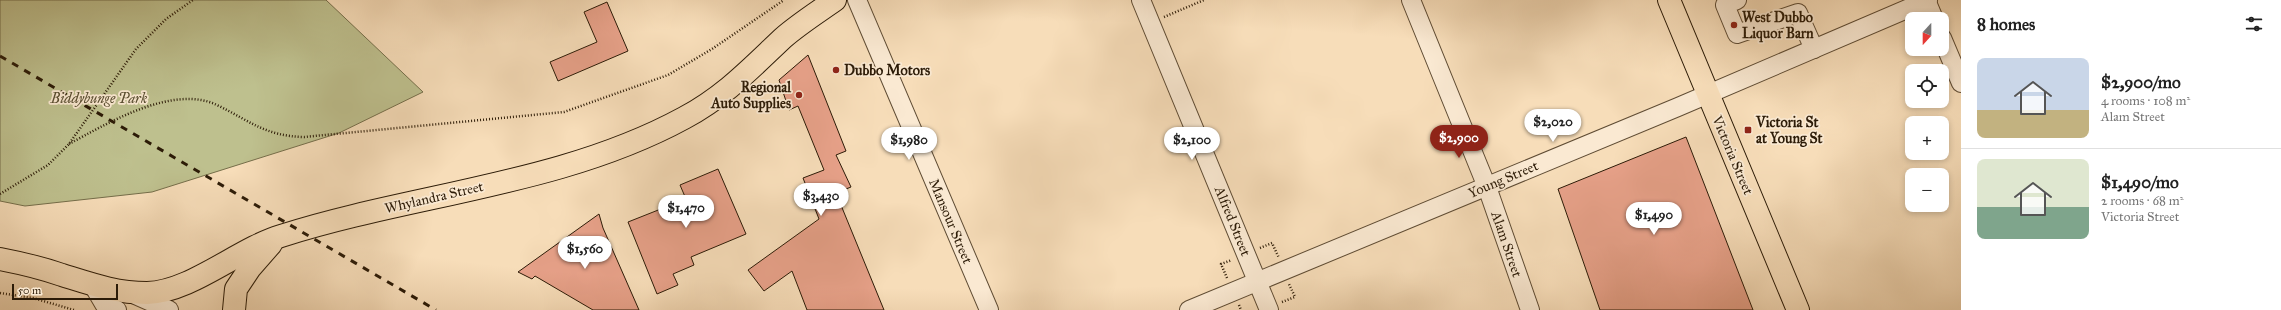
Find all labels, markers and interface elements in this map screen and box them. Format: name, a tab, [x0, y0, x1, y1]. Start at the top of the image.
place label: West Dubbo Liquor Barn	[1742, 9, 1814, 43]
north arrow	[1905, 12, 1949, 56]
map controls	[1905, 12, 1949, 212]
icon: filters	[2243, 13, 2265, 35]
text: 8 homes	[1977, 14, 2035, 35]
marker: West Dubbo Liquor Barn	[1729, 20, 1739, 30]
place label: Dubbo Motors	[844, 62, 930, 79]
button: locate	[1905, 64, 1949, 108]
marker: Dubbo Motors	[831, 65, 841, 75]
text: $2,900/mo	[2101, 72, 2181, 93]
icon: home	[2009, 74, 2057, 122]
place label: Regional Auto Supplies	[710, 79, 792, 113]
park label: Biddybunge Park	[50, 90, 148, 107]
marker: Regional Auto Supplies	[794, 90, 804, 100]
text: 4 rooms · 108 m²	[2101, 93, 2190, 109]
pin: $2,020	[1520, 109, 1586, 143]
text: Alam Street	[2101, 109, 2165, 125]
street label: Victoria Street	[1708, 112, 1757, 197]
text: $2,020	[1533, 114, 1573, 130]
place label: Victoria St at Young St	[1755, 114, 1823, 148]
button: +	[1905, 116, 1949, 160]
pin: $2,900	[1426, 125, 1492, 159]
marker: Victoria St at Young St	[1743, 125, 1753, 135]
pin: $1,980	[876, 127, 942, 161]
pin: $2,100	[1159, 127, 1225, 161]
text: $2,900	[1439, 130, 1479, 146]
text: $1,980	[890, 132, 928, 148]
text: $2,100	[1173, 132, 1211, 148]
street label: Young Street	[1466, 157, 1541, 202]
button: −	[1905, 168, 1949, 212]
text: $1,490/mo	[2101, 172, 2179, 193]
icon: home	[2009, 175, 2057, 223]
street label: Mansour Street	[925, 176, 976, 266]
street label: Whylandra Street	[383, 178, 485, 217]
pin: $3,430	[788, 183, 854, 217]
street label: Alfred Street	[1210, 183, 1254, 259]
text: $3,430	[803, 188, 839, 204]
text: 2 rooms · 68 m²	[2101, 193, 2183, 209]
pin: $1,470	[653, 195, 719, 229]
text: $1,470	[667, 200, 705, 216]
pin: $1,490	[1621, 202, 1687, 236]
text: $1,490	[1635, 207, 1673, 223]
street label: Alam Street	[1487, 208, 1526, 279]
text: Victoria Street	[2101, 209, 2179, 225]
pin: $1,560	[552, 236, 618, 270]
text: $1,560	[567, 241, 603, 257]
scale bar	[12, 282, 118, 301]
text: 50 m	[18, 284, 41, 297]

